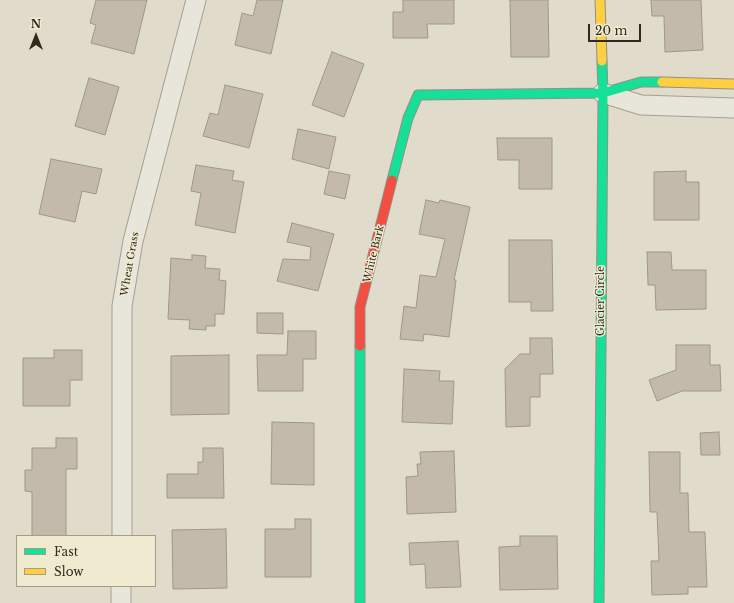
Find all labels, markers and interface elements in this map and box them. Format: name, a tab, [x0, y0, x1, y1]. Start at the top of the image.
north arrow	[16, 16, 56, 56]
scale bar	[590, 16, 643, 42]
text: N	[31, 17, 41, 31]
text: 20 m	[595, 23, 627, 38]
street label: White Bark	[361, 224, 387, 284]
street label: Wheat Grass	[118, 231, 142, 297]
street label: Glacier Circle	[595, 266, 607, 336]
legend	[16, 535, 156, 587]
text: Fast	[54, 544, 78, 559]
text: Slow	[54, 564, 83, 579]

